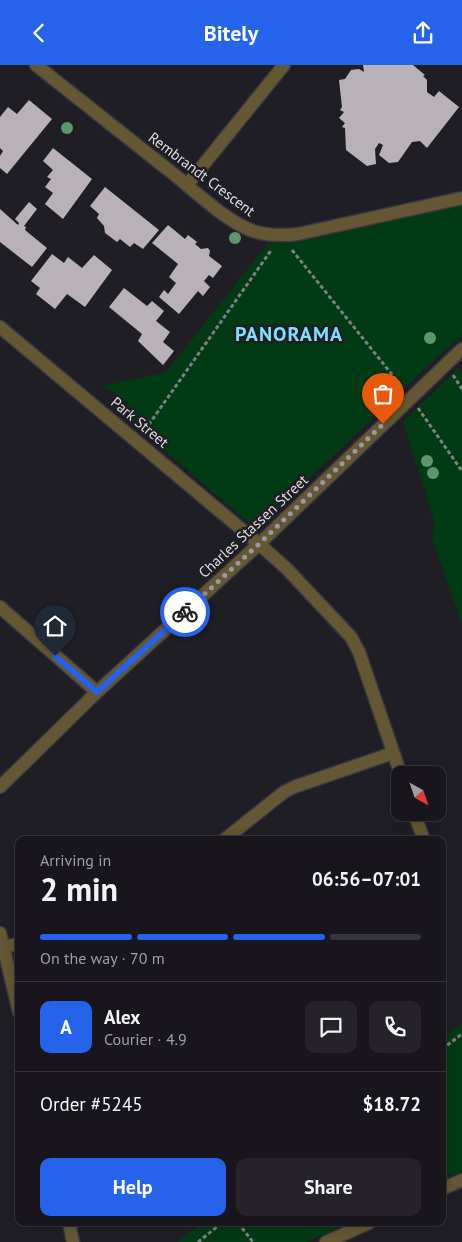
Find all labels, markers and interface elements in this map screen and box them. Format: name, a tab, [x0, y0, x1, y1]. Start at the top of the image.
icon: back	[25, 19, 53, 47]
text: Bitely	[204, 19, 258, 47]
icon: share	[409, 19, 437, 47]
street label: Rembrandt Crescent	[145, 128, 259, 220]
district label: PANORAMA	[235, 321, 343, 347]
pin	[362, 373, 404, 424]
icon: bag	[369, 380, 397, 408]
street label: Park Street	[107, 392, 173, 452]
street label: Charles Stassen Street	[194, 470, 312, 582]
courier	[160, 587, 210, 637]
icon: bike	[171, 598, 199, 626]
pin	[34, 605, 76, 656]
icon: home	[41, 612, 69, 640]
north arrow	[391, 766, 446, 821]
map controls	[391, 766, 446, 821]
text: Arriving in	[40, 850, 111, 870]
text: 06:56–07:01	[312, 867, 421, 891]
text: 2 min	[40, 868, 118, 910]
text: On the way · 70 m	[40, 948, 165, 968]
button: chat	[305, 1001, 357, 1053]
button: phone	[369, 1001, 421, 1053]
text: Alex	[104, 1005, 140, 1029]
text: A	[60, 1015, 72, 1039]
text: Courier · 4.9	[104, 1029, 187, 1049]
text: Order #5245	[40, 1092, 143, 1116]
text: $18.72	[362, 1092, 421, 1116]
button: Help	[40, 1158, 226, 1216]
button: Share	[236, 1158, 421, 1216]

